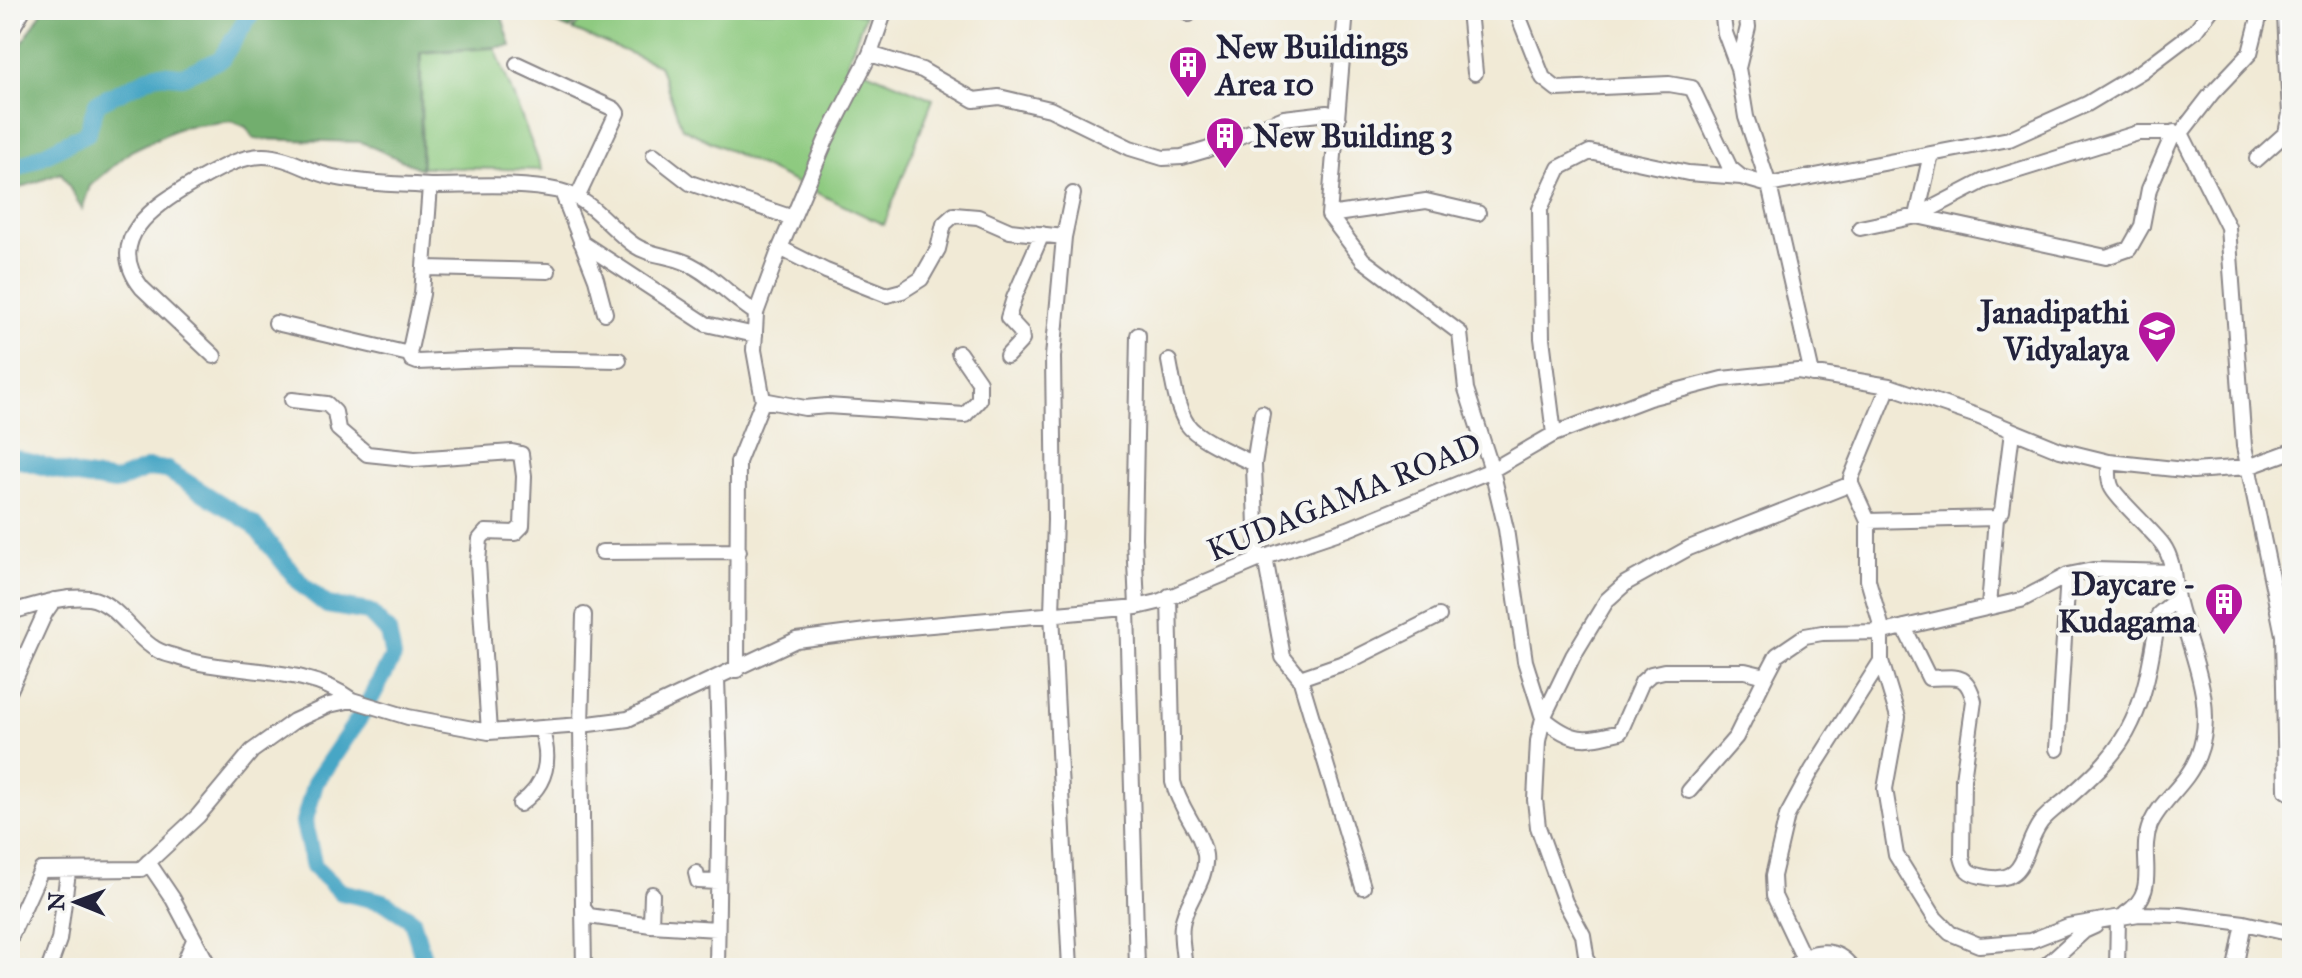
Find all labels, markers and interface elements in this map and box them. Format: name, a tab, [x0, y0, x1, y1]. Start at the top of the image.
place label: New Buildings Area 10	[1214, 28, 1408, 104]
building icon: New Buildings Area 10	[1167, 44, 1209, 99]
building icon: New Building 3	[1204, 115, 1246, 170]
place label: New Building 3	[1253, 117, 1453, 156]
place label: Janadipathi Vidyalaya	[1976, 293, 2130, 369]
school or university icon: Janadipathi Vidyalaya	[2136, 309, 2178, 364]
street label: KUDAGAMA ROAD	[1202, 425, 1487, 570]
place label: Daycare - Kudagama	[2058, 565, 2197, 641]
building icon: Daycare - Kudagama	[2203, 581, 2245, 636]
north arrow	[36, 862, 116, 942]
text: N	[43, 892, 70, 911]

